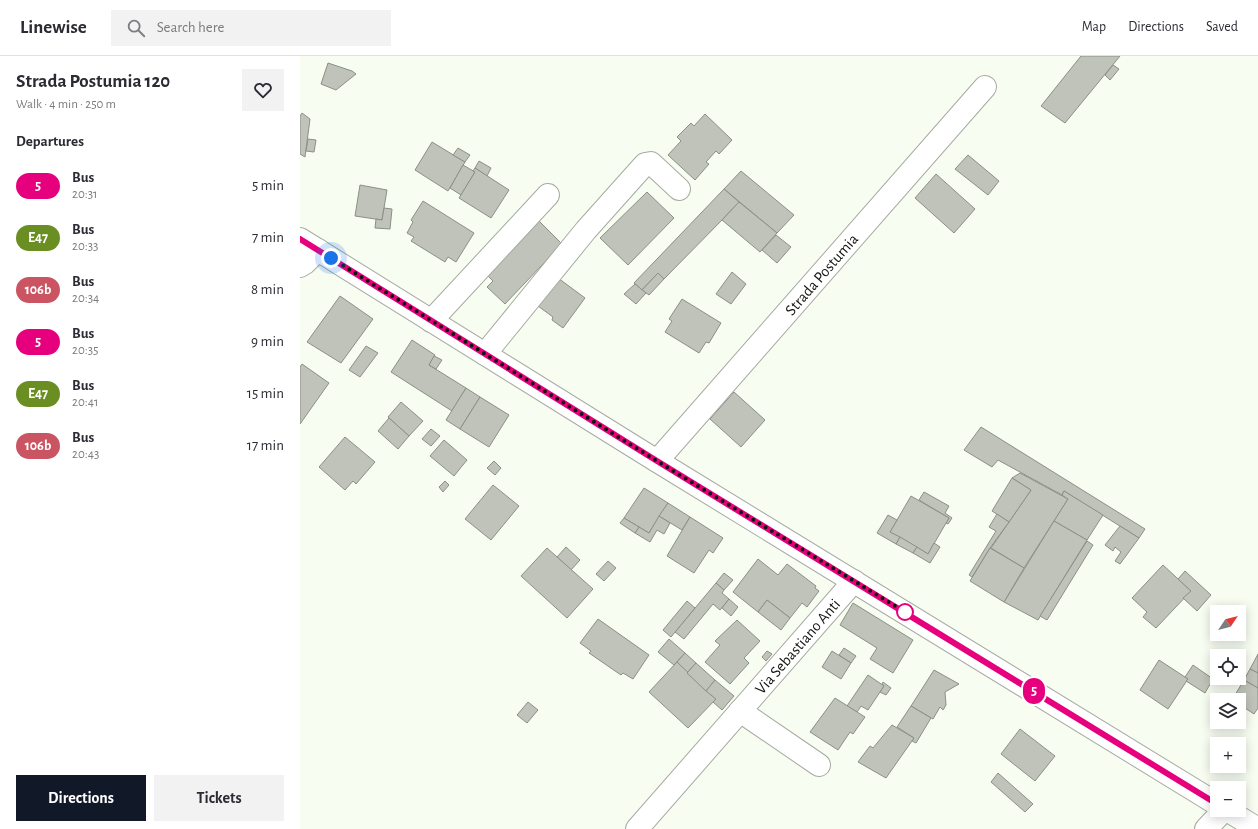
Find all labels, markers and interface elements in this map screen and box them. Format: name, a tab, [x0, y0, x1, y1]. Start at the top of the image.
search box	[111, 10, 391, 46]
icon: search	[125, 17, 147, 39]
text: Linewise	[20, 18, 87, 37]
text: Search here	[157, 20, 225, 35]
text: Map	[1082, 20, 1106, 34]
text: Directions	[1128, 20, 1184, 34]
text: Saved	[1206, 20, 1238, 34]
button: heart	[242, 69, 284, 111]
text: Strada Postumia 120	[16, 72, 170, 91]
text: Walk · 4 min · 250 m	[16, 98, 116, 111]
text: Departures	[16, 134, 84, 149]
text: Bus	[72, 170, 94, 185]
text: 5 min	[252, 178, 284, 193]
text: 5	[35, 179, 41, 193]
text: 20:31	[72, 188, 98, 201]
text: Bus	[72, 222, 94, 237]
text: 7 min	[252, 230, 284, 245]
text: E47	[28, 231, 48, 245]
street label: Strada Postumia	[782, 231, 861, 318]
text: 20:33	[72, 240, 98, 253]
your location	[321, 248, 341, 268]
text: Bus	[72, 274, 94, 289]
text: 8 min	[251, 282, 284, 297]
text: 106b	[25, 283, 51, 297]
text: 20:34	[72, 292, 99, 305]
text: Bus	[72, 326, 94, 341]
text: 9 min	[251, 334, 284, 349]
text: 5	[35, 335, 41, 349]
text: 20:35	[72, 344, 99, 357]
text: Bus	[72, 378, 94, 393]
text: 15 min	[247, 386, 284, 401]
text: E47	[28, 387, 48, 401]
text: 20:41	[72, 396, 98, 409]
text: Bus	[72, 430, 94, 445]
text: 17 min	[247, 438, 284, 453]
text: 106b	[25, 439, 51, 453]
text: 20:43	[72, 448, 99, 461]
street label: Via Sebastiano Anti	[752, 596, 843, 697]
unlabelled marker	[896, 603, 914, 621]
north arrow	[1210, 605, 1246, 641]
map controls	[1210, 605, 1246, 817]
button: locate	[1210, 649, 1246, 685]
line badge: 5	[1021, 678, 1047, 704]
text: 5	[1031, 684, 1037, 698]
button: layers	[1210, 693, 1246, 729]
button: +	[1210, 737, 1246, 773]
button: Directions	[16, 775, 146, 821]
button: Tickets	[154, 775, 284, 821]
button: −	[1210, 781, 1246, 817]

